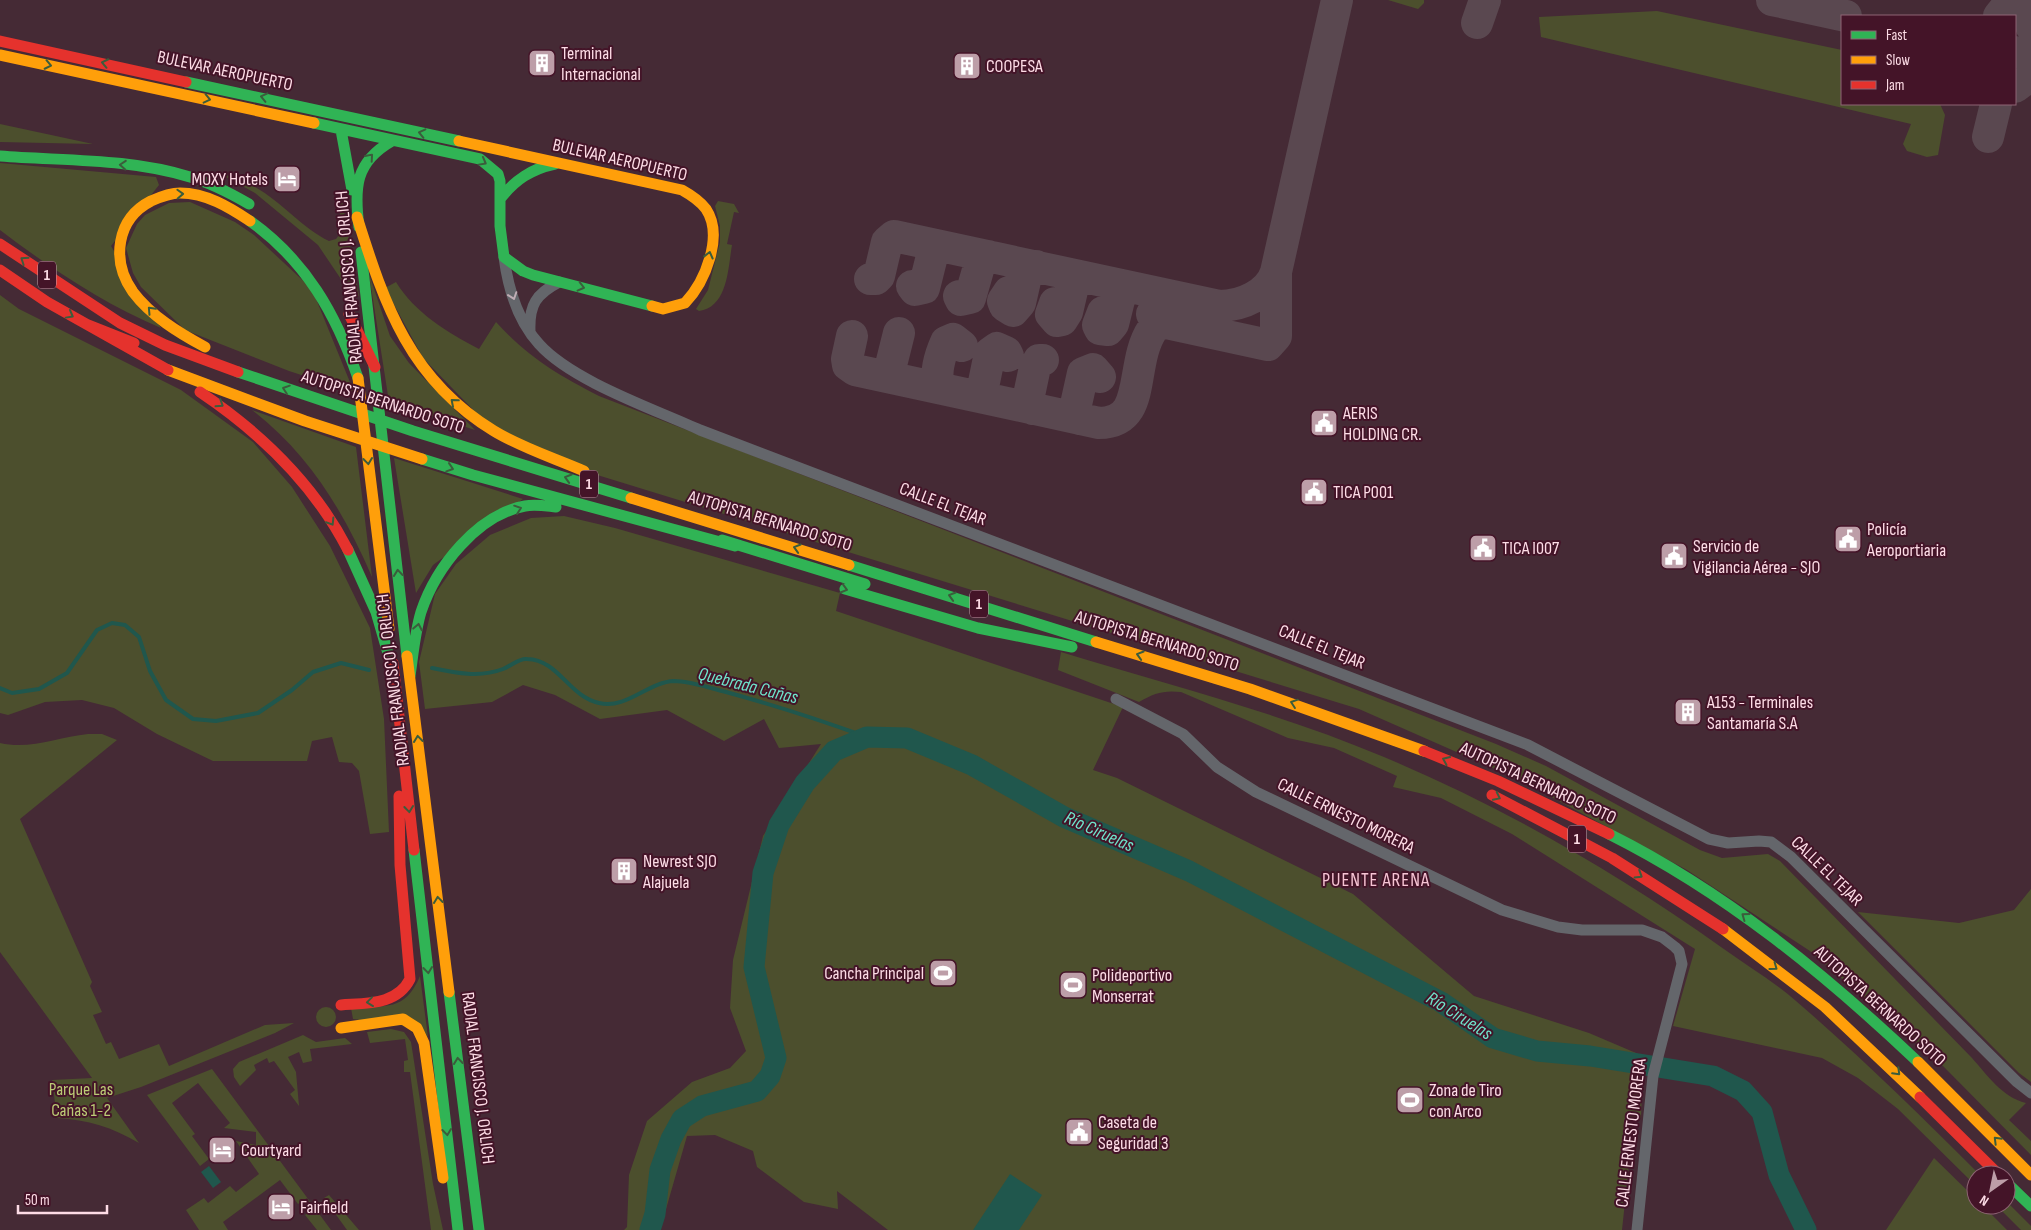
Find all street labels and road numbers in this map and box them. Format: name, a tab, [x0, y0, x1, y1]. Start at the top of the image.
street label: BULEVAR AEROPUERTO	[156, 46, 294, 96]
street label: BULEVAR AEROPUERTO	[551, 134, 689, 186]
street label: RADIAL FRANCISCO J. ORLICH	[331, 190, 367, 364]
road number: 1	[38, 262, 56, 288]
street label: AUTOPISTA BERNARDO SOTO	[298, 365, 467, 438]
road number: 1	[580, 470, 598, 498]
street label: CALLE EL TEJAR	[897, 478, 989, 530]
street label: AUTOPISTA BERNARDO SOTO	[685, 486, 854, 556]
road number: 1	[970, 590, 988, 618]
street label: RADIAL FRANCISCO J. ORLICH	[372, 593, 414, 767]
street label: AUTOPISTA BERNARDO SOTO	[1072, 606, 1241, 676]
street label: CALLE EL TEJAR	[1276, 620, 1368, 674]
street label: AUTOPISTA BERNARDO SOTO	[1456, 737, 1619, 828]
street label: CALLE ERNESTO MORERA	[1274, 774, 1418, 858]
road number: 1	[1568, 826, 1586, 852]
street label: CALLE EL TEJAR	[1787, 832, 1867, 910]
street label: AUTOPISTA BERNARDO SOTO	[1809, 941, 1950, 1071]
street label: RADIAL FRANCISCO J. ORLICH	[457, 991, 499, 1165]
street label: CALLE ERNESTO MORERA	[1611, 1057, 1651, 1209]

